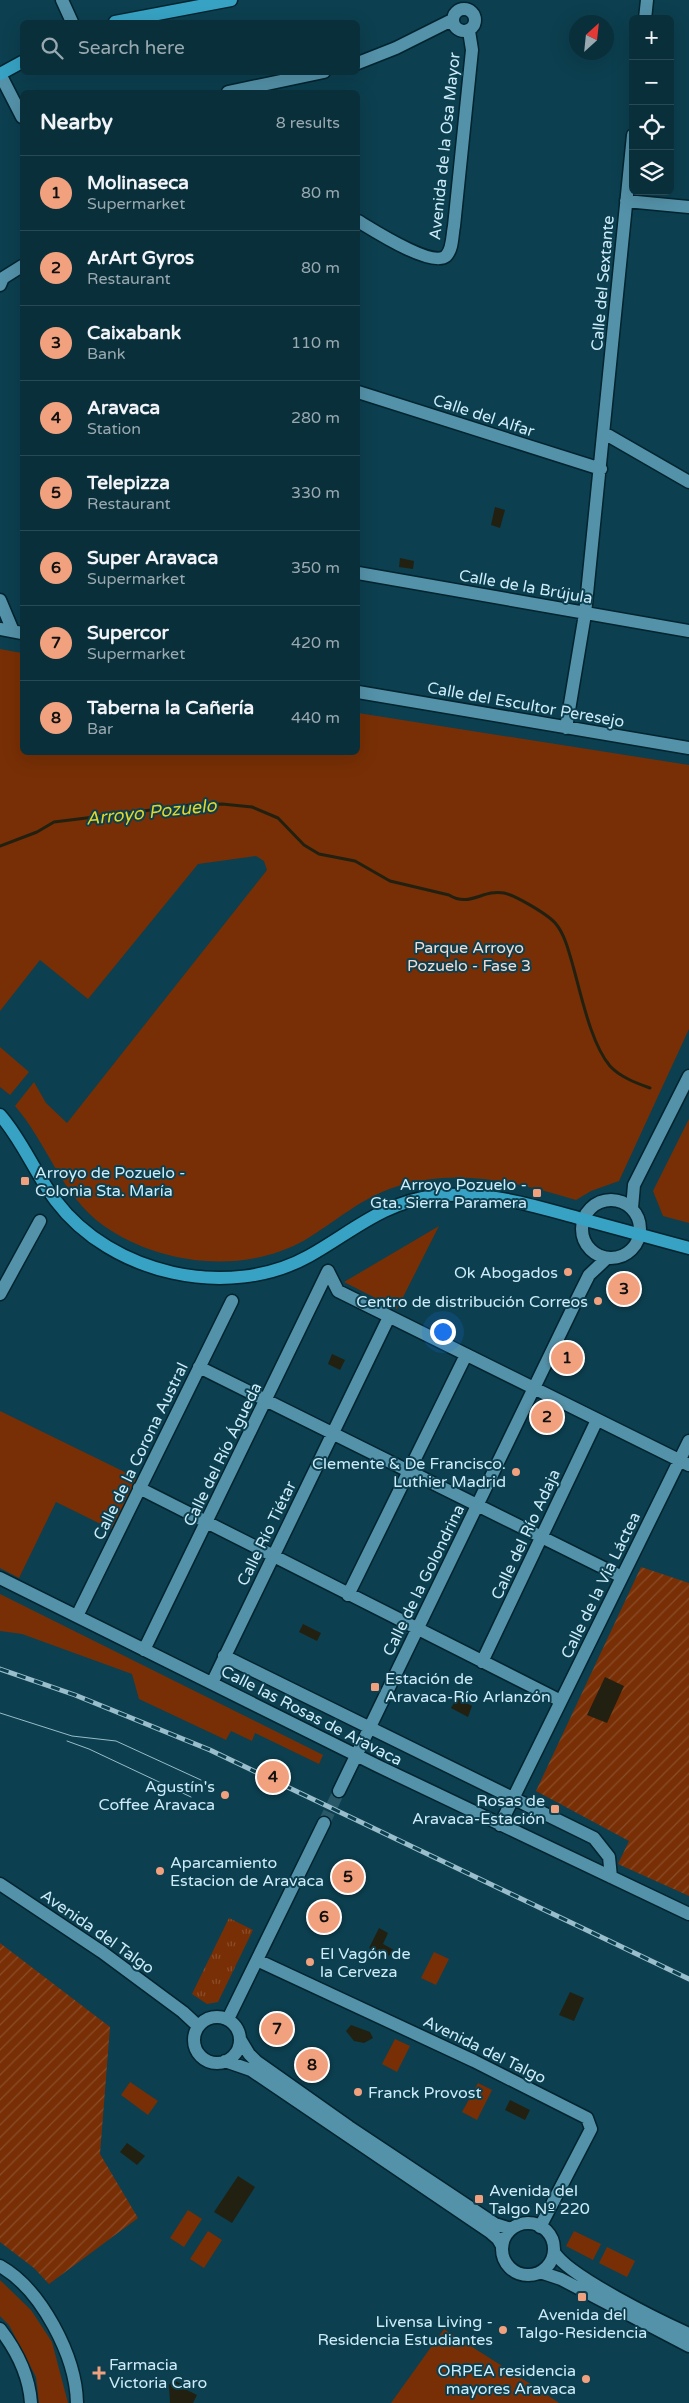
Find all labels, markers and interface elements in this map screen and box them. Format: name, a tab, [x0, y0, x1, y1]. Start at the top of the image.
north arrow	[569, 15, 614, 60]
map controls	[629, 15, 674, 195]
button: +	[629, 15, 674, 60]
search box	[20, 20, 360, 75]
icon: search	[38, 34, 66, 62]
text: Search here	[78, 37, 185, 59]
street label: Avenida de la Osa Mayor	[425, 50, 465, 241]
button: −	[629, 60, 674, 105]
button: locate	[629, 105, 674, 150]
text: Nearby	[40, 110, 113, 135]
text: 8 results	[276, 113, 340, 133]
button: layers	[629, 150, 674, 195]
text: Molinaseca	[87, 172, 189, 194]
text: 1	[51, 183, 61, 203]
text: 80 m	[301, 183, 340, 203]
text: Supermarket	[87, 194, 185, 214]
street label: Calle del Sextante	[587, 215, 619, 352]
text: ArArt Gyros	[87, 247, 194, 269]
text: 2	[51, 258, 61, 278]
text: 80 m	[301, 258, 340, 278]
text: Restaurant	[87, 269, 171, 289]
text: Caixabank	[87, 322, 181, 344]
text: 3	[51, 333, 61, 353]
text: 110 m	[291, 333, 340, 353]
text: Bank	[87, 344, 126, 364]
street label: Calle del Alfar	[430, 390, 538, 442]
text: Aravaca	[87, 397, 160, 419]
text: 4	[51, 408, 61, 428]
text: 280 m	[291, 408, 340, 428]
text: Station	[87, 419, 141, 439]
text: Telepizza	[87, 472, 170, 494]
text: 5	[51, 483, 61, 503]
text: 330 m	[291, 483, 340, 503]
text: Restaurant	[87, 494, 171, 514]
text: Super Aravaca	[87, 547, 218, 569]
text: 6	[51, 558, 61, 578]
text: 350 m	[291, 558, 340, 578]
street label: Calle de la Brújula	[457, 565, 594, 609]
text: Supermarket	[87, 569, 185, 589]
text: Supercor	[87, 622, 169, 644]
text: 7	[51, 633, 61, 653]
text: 420 m	[291, 633, 340, 653]
text: Supermarket	[87, 644, 185, 664]
street label: Calle del Escultor Peresejo	[426, 678, 626, 732]
text: Taberna la Cañería	[87, 697, 254, 719]
text: 8	[51, 708, 61, 728]
text: 440 m	[291, 708, 340, 728]
text: Bar	[87, 719, 113, 739]
water label: Arroyo Pozuelo	[85, 794, 218, 830]
park label: Parque Arroyo Pozuelo - Fase 3	[407, 938, 531, 976]
place label: Arroyo de Pozuelo - Colonia Sta. María	[35, 1163, 186, 1201]
marker: Arroyo de Pozuelo - Colonia Sta. María	[19, 1175, 31, 1187]
place label: Arroyo Pozuelo - Gta. Sierra Paramera	[370, 1175, 527, 1213]
marker: Arroyo Pozuelo - Gta. Sierra Paramera	[531, 1187, 543, 1199]
place label: Ok Abogados	[454, 1263, 558, 1283]
marker: Ok Abogados	[562, 1266, 574, 1278]
pin: 3	[608, 1270, 640, 1308]
place label: Centro de distribución Correos	[356, 1292, 588, 1312]
marker: Centro de distribución Correos	[592, 1295, 604, 1307]
your location	[430, 1319, 456, 1345]
pin: 1	[551, 1339, 583, 1377]
street label: Calle de la Corona Austral	[89, 1359, 193, 1544]
street label: Calle del Río Águeda	[179, 1379, 266, 1530]
pin: 2	[531, 1398, 563, 1436]
place label: Clemente & De Francisco. Luthier Madrid	[312, 1454, 506, 1492]
street label: Calle del Río Adaja	[487, 1466, 565, 1603]
marker: Clemente & De Francisco. Luthier Madrid	[510, 1466, 522, 1478]
street label: Calle Río Tiétar	[233, 1477, 301, 1589]
street label: Calle de la Golondrina	[379, 1501, 469, 1659]
street label: Calle de la Vía Láctea	[557, 1509, 645, 1662]
street label: Calle las Rosas de Aravaca	[218, 1661, 406, 1770]
place label: Estación de Aravaca-Río Arlanzón	[385, 1669, 551, 1707]
marker: Estación de Aravaca-Río Arlanzón	[369, 1681, 381, 1693]
pin: 4	[257, 1758, 289, 1796]
place label: Agustín's Coffee Aravaca	[99, 1777, 215, 1815]
marker: Agustín's Coffee Aravaca	[219, 1789, 231, 1801]
place label: Rosas de Aravaca-Estación	[412, 1791, 545, 1829]
marker: Rosas de Aravaca-Estación	[549, 1803, 561, 1815]
place label: Aparcamiento Estacion de Aravaca	[170, 1853, 324, 1891]
pin: 5	[332, 1858, 364, 1896]
marker: Aparcamiento Estacion de Aravaca	[154, 1865, 166, 1877]
street label: Avenida del Talgo	[37, 1885, 158, 1979]
pin: 6	[308, 1898, 340, 1936]
place label: El Vagón de la Cerveza	[320, 1944, 410, 1982]
marker: El Vagón de la Cerveza	[304, 1956, 316, 1968]
pin: 7	[261, 2010, 293, 2048]
street label: Avenida del Talgo	[420, 2011, 549, 2088]
pin: 8	[296, 2046, 328, 2084]
place label: Franck Provost	[368, 2083, 482, 2103]
marker: Franck Provost	[352, 2086, 364, 2098]
place label: Avenida del Talgo Nº 220	[489, 2181, 590, 2219]
marker: Avenida del Talgo Nº 220	[473, 2193, 485, 2205]
marker: Avenida del Talgo-Residencia	[576, 2291, 588, 2303]
place label: Avenida del Talgo-Residencia	[517, 2305, 647, 2343]
place label: Livensa Living - Residencia Estudiantes	[317, 2312, 493, 2350]
marker: Livensa Living - Residencia Estudiantes	[497, 2324, 509, 2336]
place label: Farmacia Victoria Caro	[109, 2355, 207, 2393]
place label: ORPEA residencia mayores Aravaca	[438, 2361, 576, 2399]
marker: Farmacia Victoria Caro	[93, 2367, 105, 2379]
marker: ORPEA residencia mayores Aravaca	[580, 2373, 592, 2385]

